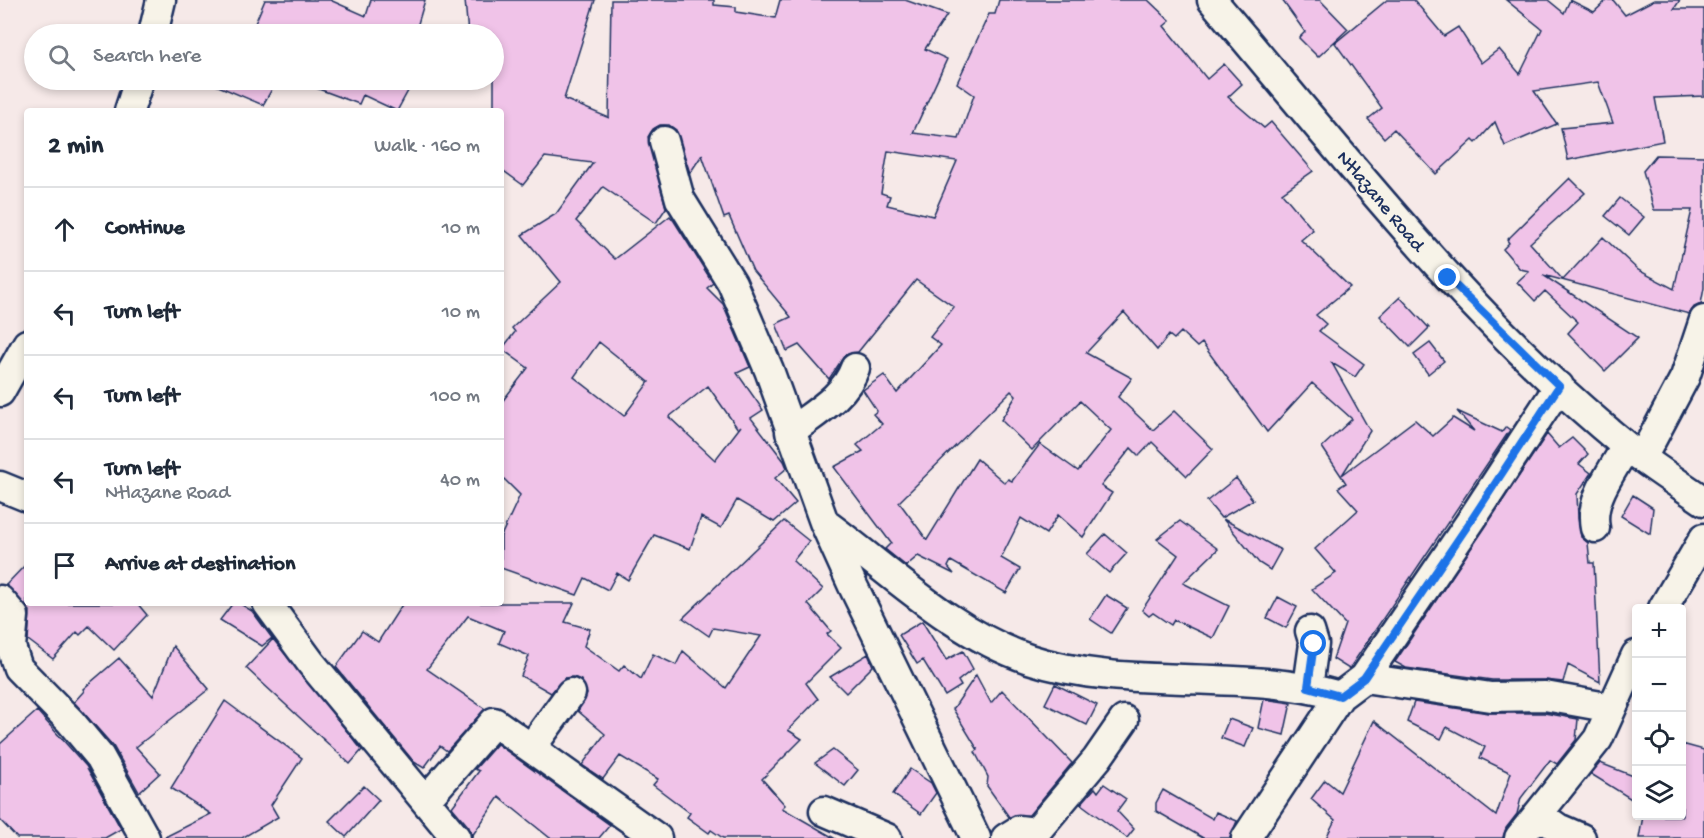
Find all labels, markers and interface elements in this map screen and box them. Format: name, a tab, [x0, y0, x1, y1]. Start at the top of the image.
search box	[24, 24, 504, 90]
icon: search	[45, 41, 78, 74]
text: Search here	[93, 44, 201, 70]
text: 2 min	[48, 132, 103, 163]
text: Walk · 160 m	[374, 136, 480, 159]
street label: Ntlazane Road	[1330, 147, 1430, 259]
icon: ahead	[48, 213, 81, 246]
text: Continue	[105, 216, 185, 242]
text: 10 m	[442, 218, 480, 241]
route end	[1434, 264, 1460, 290]
icon: left	[48, 297, 81, 330]
text: Turn left	[105, 300, 179, 326]
text: 10 m	[442, 302, 480, 325]
icon: left	[48, 381, 81, 414]
text: Turn left	[105, 384, 179, 410]
text: 100 m	[430, 386, 480, 409]
text: Turn left	[105, 457, 179, 483]
icon: left	[48, 465, 81, 498]
text: 40 m	[440, 470, 480, 493]
text: Ntlazane Road	[105, 483, 230, 506]
icon: arrive	[48, 549, 81, 582]
text: Arrive at destination	[105, 552, 295, 578]
map controls	[1632, 604, 1686, 820]
button: +	[1632, 604, 1686, 658]
route start	[1300, 630, 1326, 656]
button: −	[1632, 658, 1686, 712]
button: locate	[1632, 712, 1686, 766]
button: layers	[1632, 766, 1686, 820]

